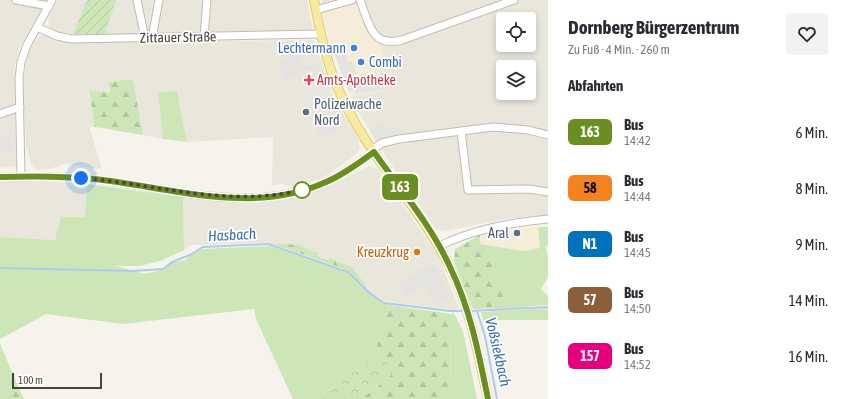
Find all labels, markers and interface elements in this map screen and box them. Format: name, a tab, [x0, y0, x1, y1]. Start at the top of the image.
map controls	[496, 12, 536, 100]
button: locate	[496, 12, 536, 52]
button: heart	[786, 13, 828, 55]
text: Dornberg Bürgerzentrum	[568, 16, 740, 38]
street label: Zittauer Straße	[140, 28, 216, 46]
place label: Lechtermann	[278, 40, 346, 56]
text: Zu Fuß · 4 Min. · 260 m	[568, 42, 670, 57]
marker: Lechtermann	[349, 43, 359, 53]
place label: Combi	[369, 54, 402, 70]
marker: Combi	[356, 57, 366, 67]
button: layers	[496, 60, 536, 100]
place label: Amts-Apotheke	[317, 72, 396, 88]
marker: Amts-Apotheke	[304, 75, 314, 85]
text: Abfahrten	[568, 77, 623, 94]
place label: Polizeiwache Nord	[314, 96, 382, 128]
marker: Polizeiwache Nord	[301, 107, 311, 117]
text: Bus	[624, 116, 644, 133]
text: 163	[580, 124, 600, 140]
text: 6 Min.	[795, 124, 828, 141]
text: 14:42	[624, 133, 651, 148]
your location	[71, 168, 91, 188]
text: Bus	[624, 172, 644, 189]
line badge: 163	[377, 174, 423, 200]
text: 163	[390, 179, 410, 195]
text: 58	[583, 180, 597, 196]
text: 8 Min.	[795, 180, 828, 197]
unlabelled marker	[293, 181, 311, 199]
text: 14:44	[624, 189, 651, 204]
water label: Hasbach	[208, 225, 256, 244]
place label: Aral	[488, 225, 509, 241]
marker: Aral	[512, 228, 522, 238]
text: Bus	[624, 228, 644, 245]
text: N1	[583, 236, 597, 252]
text: 9 Min.	[795, 236, 828, 253]
place label: Kreuzkrug	[357, 244, 409, 260]
text: 14:45	[624, 245, 651, 260]
marker: Kreuzkrug	[412, 247, 422, 257]
text: Bus	[624, 284, 644, 301]
text: 57	[583, 292, 597, 308]
text: 14 Min.	[788, 292, 828, 309]
text: 14:50	[624, 301, 651, 316]
water label: Voßsiekbach	[482, 316, 515, 388]
text: Bus	[624, 340, 644, 357]
text: 157	[580, 348, 600, 364]
text: 16 Min.	[788, 348, 828, 365]
text: 14:52	[624, 357, 651, 372]
scale bar	[12, 371, 102, 390]
text: 100 m	[18, 374, 43, 386]

